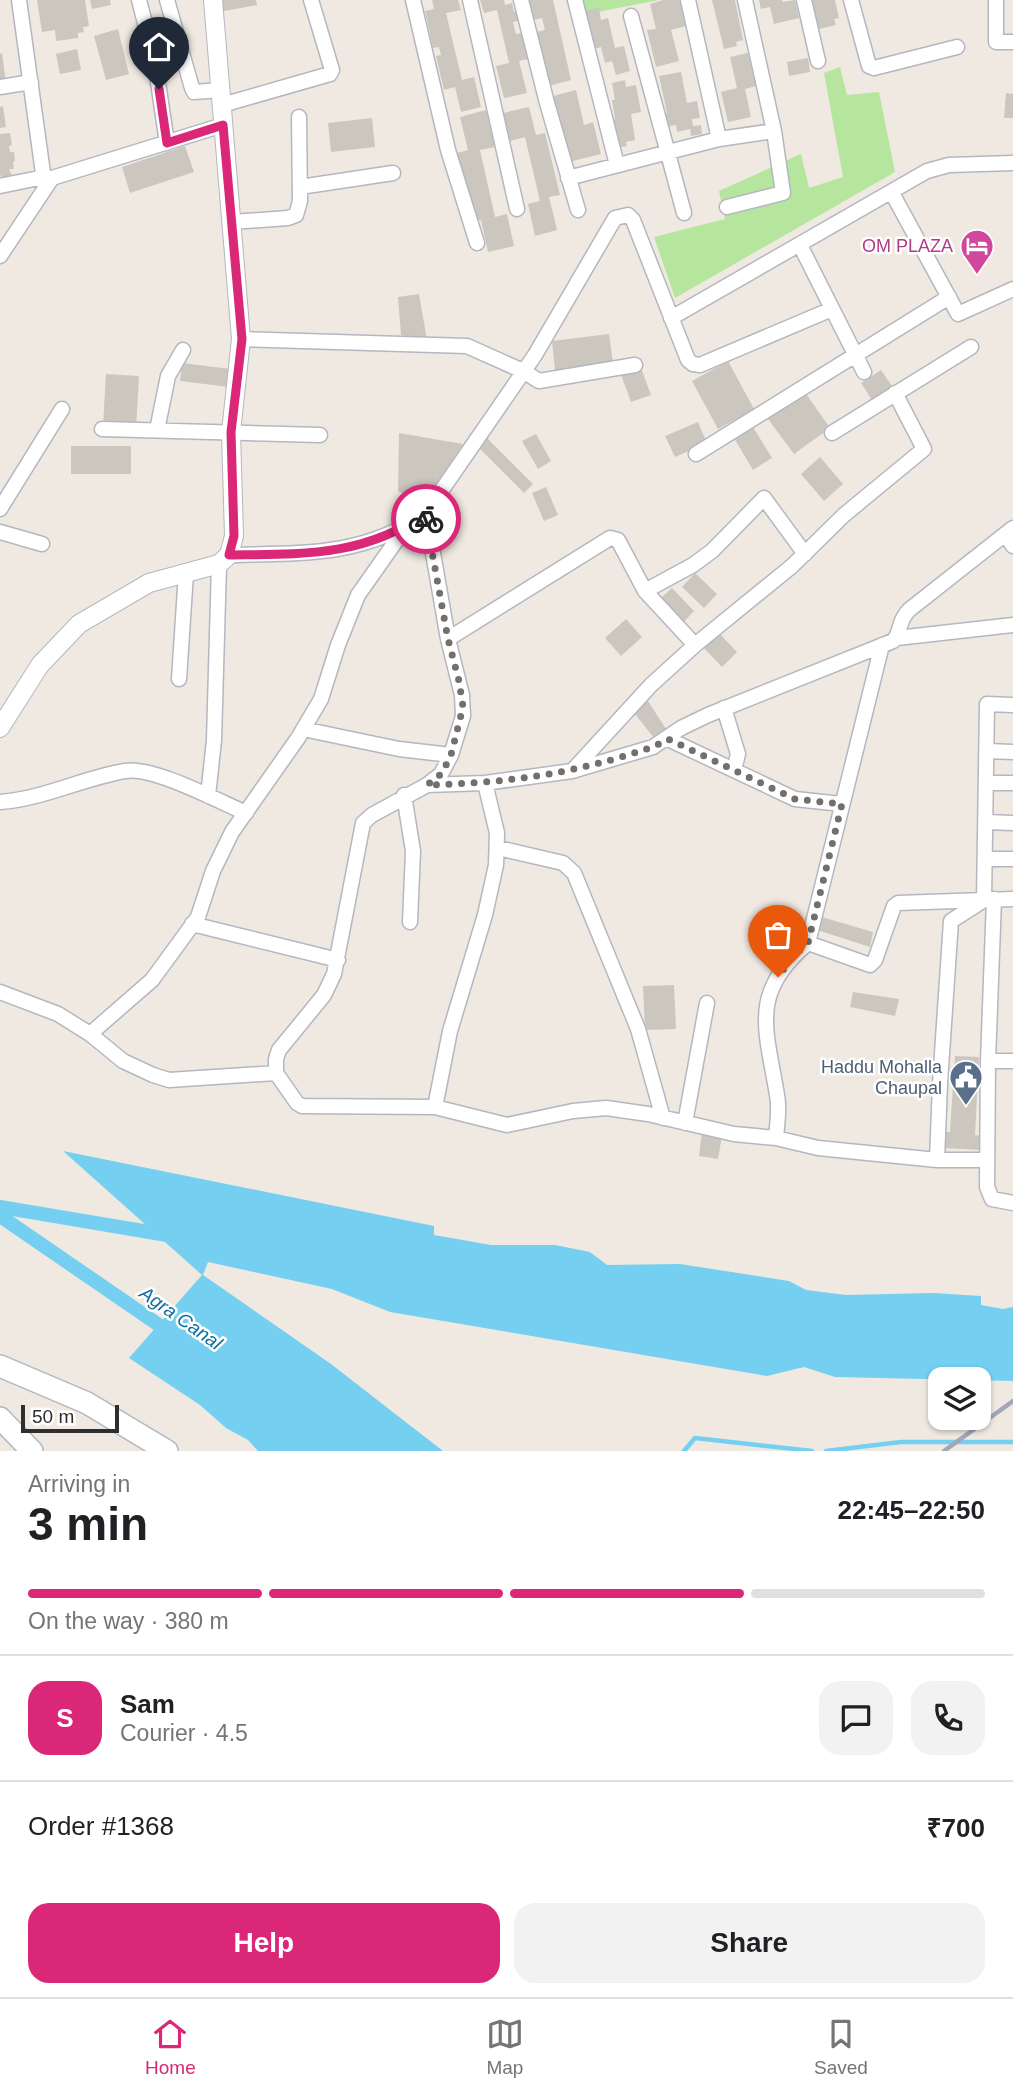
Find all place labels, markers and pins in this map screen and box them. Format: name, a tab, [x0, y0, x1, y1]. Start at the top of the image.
pin	[129, 17, 189, 89]
hotel icon: OM PLAZA	[958, 227, 996, 276]
place label: OM PLAZA	[862, 236, 953, 256]
pin	[748, 905, 808, 977]
place label: Haddu Mohalla Chaupal	[821, 1057, 943, 1098]
public building icon: Haddu Mohalla Chaupal	[947, 1058, 985, 1107]

